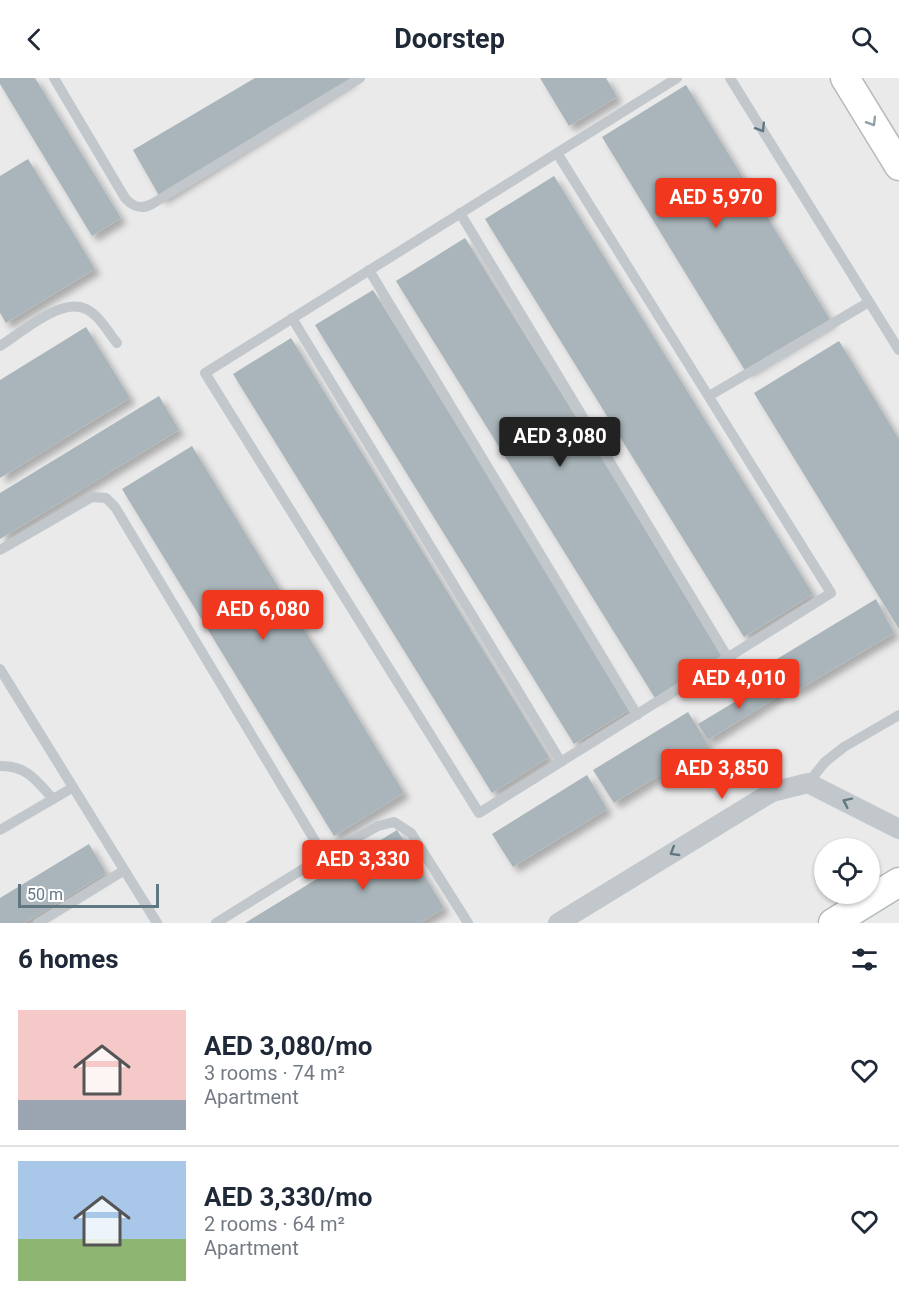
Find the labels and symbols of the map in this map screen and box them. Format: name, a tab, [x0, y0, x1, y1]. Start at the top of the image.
one-way arrow	[864, 116, 876, 126]
one-way arrow	[754, 122, 766, 132]
pin: AED 5,970	[647, 178, 785, 229]
pin: AED 3,080	[491, 417, 629, 468]
pin: AED 6,080	[194, 590, 332, 641]
pin: AED 4,010	[670, 659, 808, 710]
pin: AED 3,850	[653, 749, 791, 800]
one-way arrow	[842, 798, 853, 810]
pin: AED 3,330	[294, 840, 432, 891]
one-way arrow	[670, 844, 680, 856]
scale bar	[18, 881, 159, 908]

